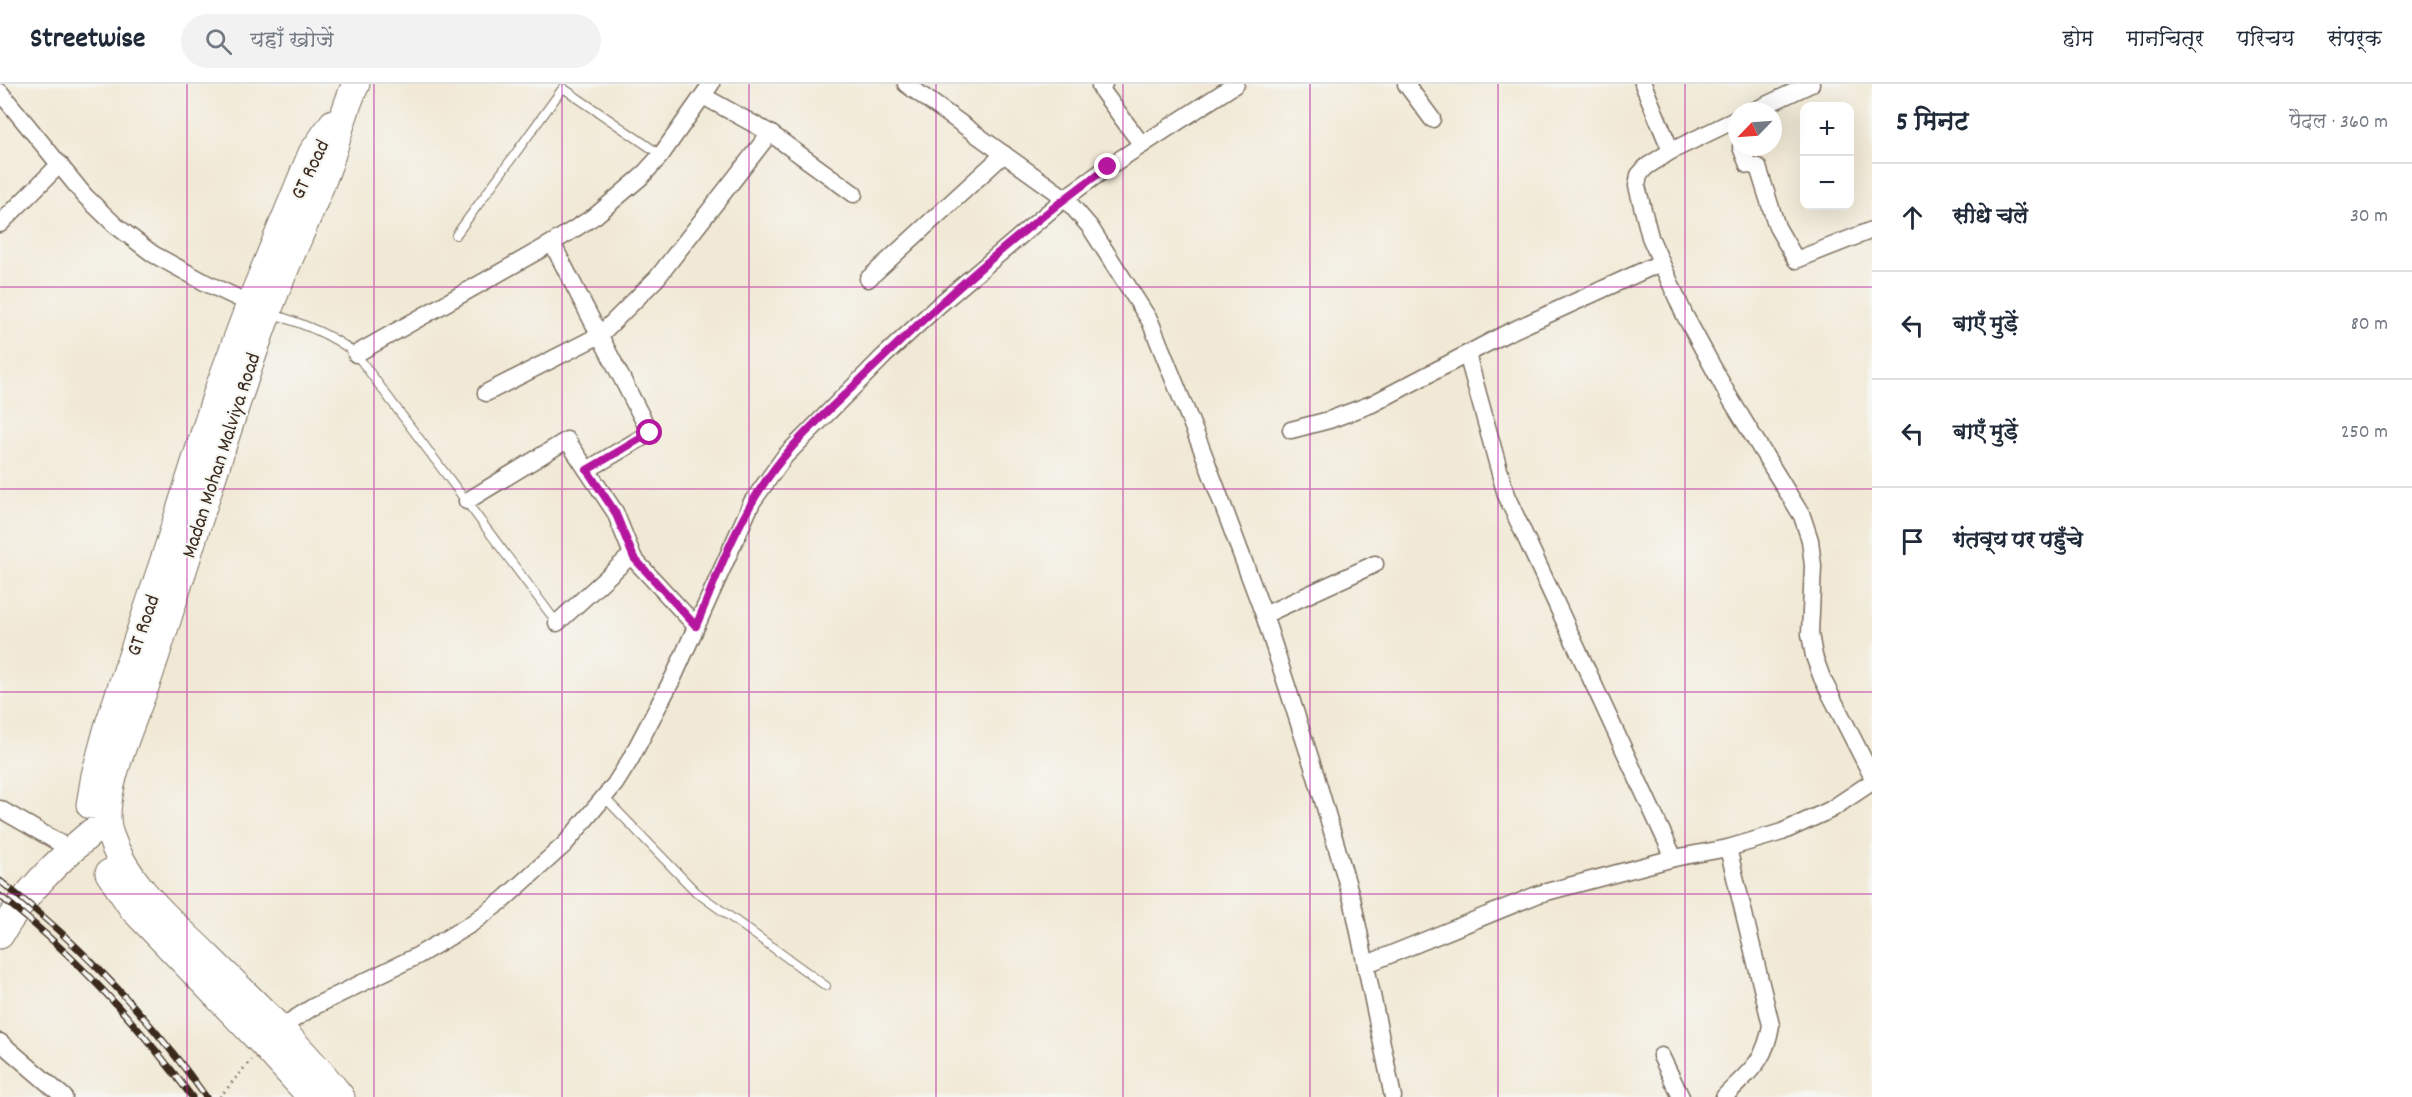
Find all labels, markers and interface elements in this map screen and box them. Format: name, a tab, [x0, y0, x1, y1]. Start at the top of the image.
search box	[181, 14, 601, 68]
text: Streetwise	[30, 21, 145, 61]
icon: search	[202, 25, 235, 58]
text: यहाँ खोजें	[250, 26, 334, 57]
text: होम	[2062, 26, 2093, 56]
text: मानचित्र	[2126, 26, 2204, 56]
text: परिचय	[2237, 26, 2294, 56]
text: संपर्क	[2327, 26, 2382, 56]
north arrow	[1728, 102, 1782, 156]
map controls	[1800, 102, 1854, 210]
button: +	[1800, 102, 1854, 156]
text: 5 मिनट	[1896, 105, 1969, 142]
text: पैदल · 360 m	[2289, 109, 2388, 137]
street label: GT Road	[284, 135, 339, 205]
route end	[1094, 153, 1120, 179]
button: −	[1800, 156, 1854, 210]
icon: ahead	[1896, 201, 1929, 234]
text: सीधे चलें	[1953, 202, 2028, 233]
text: 30 m	[2350, 203, 2388, 231]
icon: left	[1896, 309, 1929, 342]
text: बाएँ मुड़ें	[1953, 310, 2018, 341]
text: 80 m	[2351, 311, 2388, 339]
street label: Madan Mohan Malviya Road	[175, 349, 270, 562]
icon: left	[1896, 417, 1929, 450]
text: बाएँ मुड़ें	[1953, 418, 2018, 449]
route start	[636, 419, 662, 445]
text: 250 m	[2341, 419, 2388, 447]
icon: arrive	[1896, 525, 1929, 558]
text: गंतव्य पर पहुँचे	[1953, 526, 2083, 557]
street label: GT Road	[120, 591, 169, 661]

